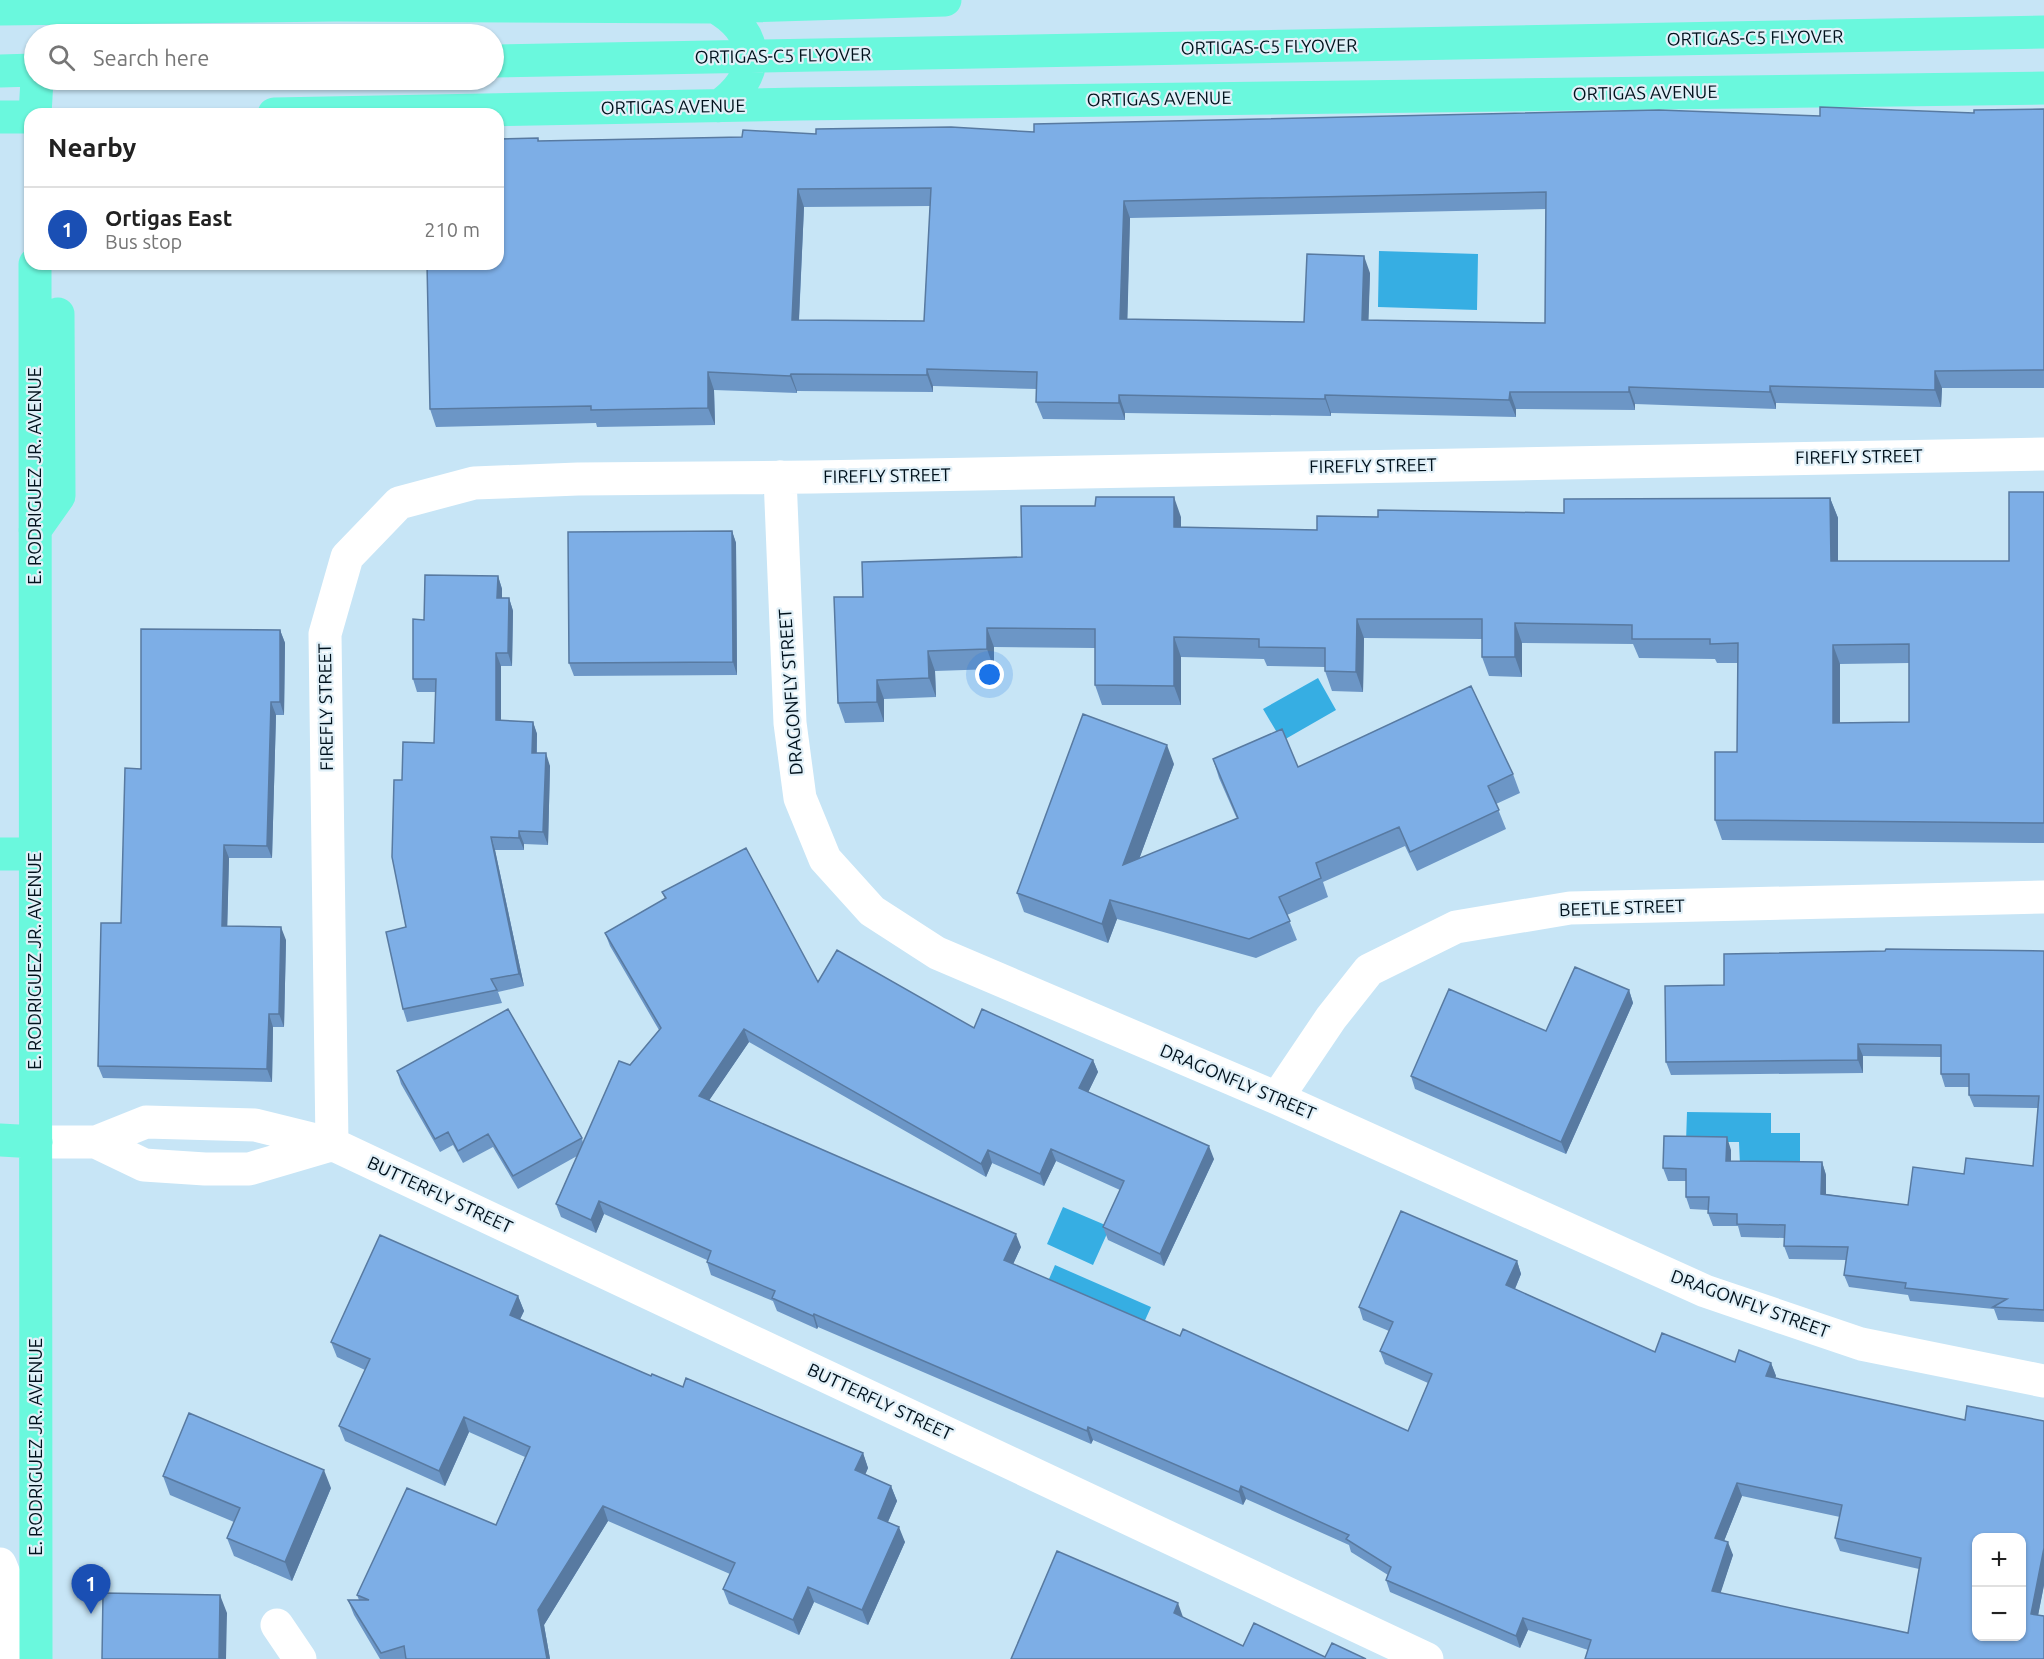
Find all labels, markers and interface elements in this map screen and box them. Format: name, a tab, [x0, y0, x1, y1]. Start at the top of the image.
search box	[24, 24, 504, 90]
street label: ORTIGAS-C5 FLYOVER	[1666, 25, 1844, 49]
street label: ORTIGAS-C5 FLYOVER	[1180, 34, 1358, 58]
icon: search	[45, 41, 78, 74]
street label: ORTIGAS-C5 FLYOVER	[694, 43, 872, 67]
text: Search here	[93, 45, 209, 70]
street label: ORTIGAS AVENUE	[1572, 81, 1718, 103]
street label: ORTIGAS AVENUE	[1086, 87, 1232, 109]
street label: ORTIGAS AVENUE	[600, 95, 746, 117]
text: Nearby	[48, 133, 136, 162]
text: Ortigas East	[105, 205, 232, 230]
text: 1	[62, 218, 73, 241]
text: 210 m	[424, 218, 480, 241]
text: Bus stop	[105, 230, 182, 253]
street label: E. RODRIGUEZ JR. AVENUE	[24, 367, 44, 585]
street label: FIREFLY STREET	[1795, 445, 1923, 467]
street label: FIREFLY STREET	[1309, 454, 1437, 476]
street label: FIREFLY STREET	[823, 464, 951, 486]
street label: DRAGONFLY STREET	[774, 608, 806, 776]
street label: FIREFLY STREET	[314, 643, 336, 771]
your location	[975, 660, 1004, 689]
street label: E. RODRIGUEZ JR. AVENUE	[24, 852, 44, 1070]
street label: BEETLE STREET	[1559, 895, 1685, 919]
street label: DRAGONFLY STREET	[1158, 1039, 1319, 1123]
street label: BUTTERFLY STREET	[365, 1152, 516, 1236]
street label: DRAGONFLY STREET	[1669, 1265, 1832, 1341]
street label: E. RODRIGUEZ JR. AVENUE	[25, 1338, 45, 1556]
street label: BUTTERFLY STREET	[805, 1359, 956, 1443]
map controls	[1972, 1533, 2026, 1641]
button: +	[1972, 1533, 2026, 1587]
pin: 1	[72, 1564, 110, 1614]
button: −	[1972, 1587, 2026, 1641]

